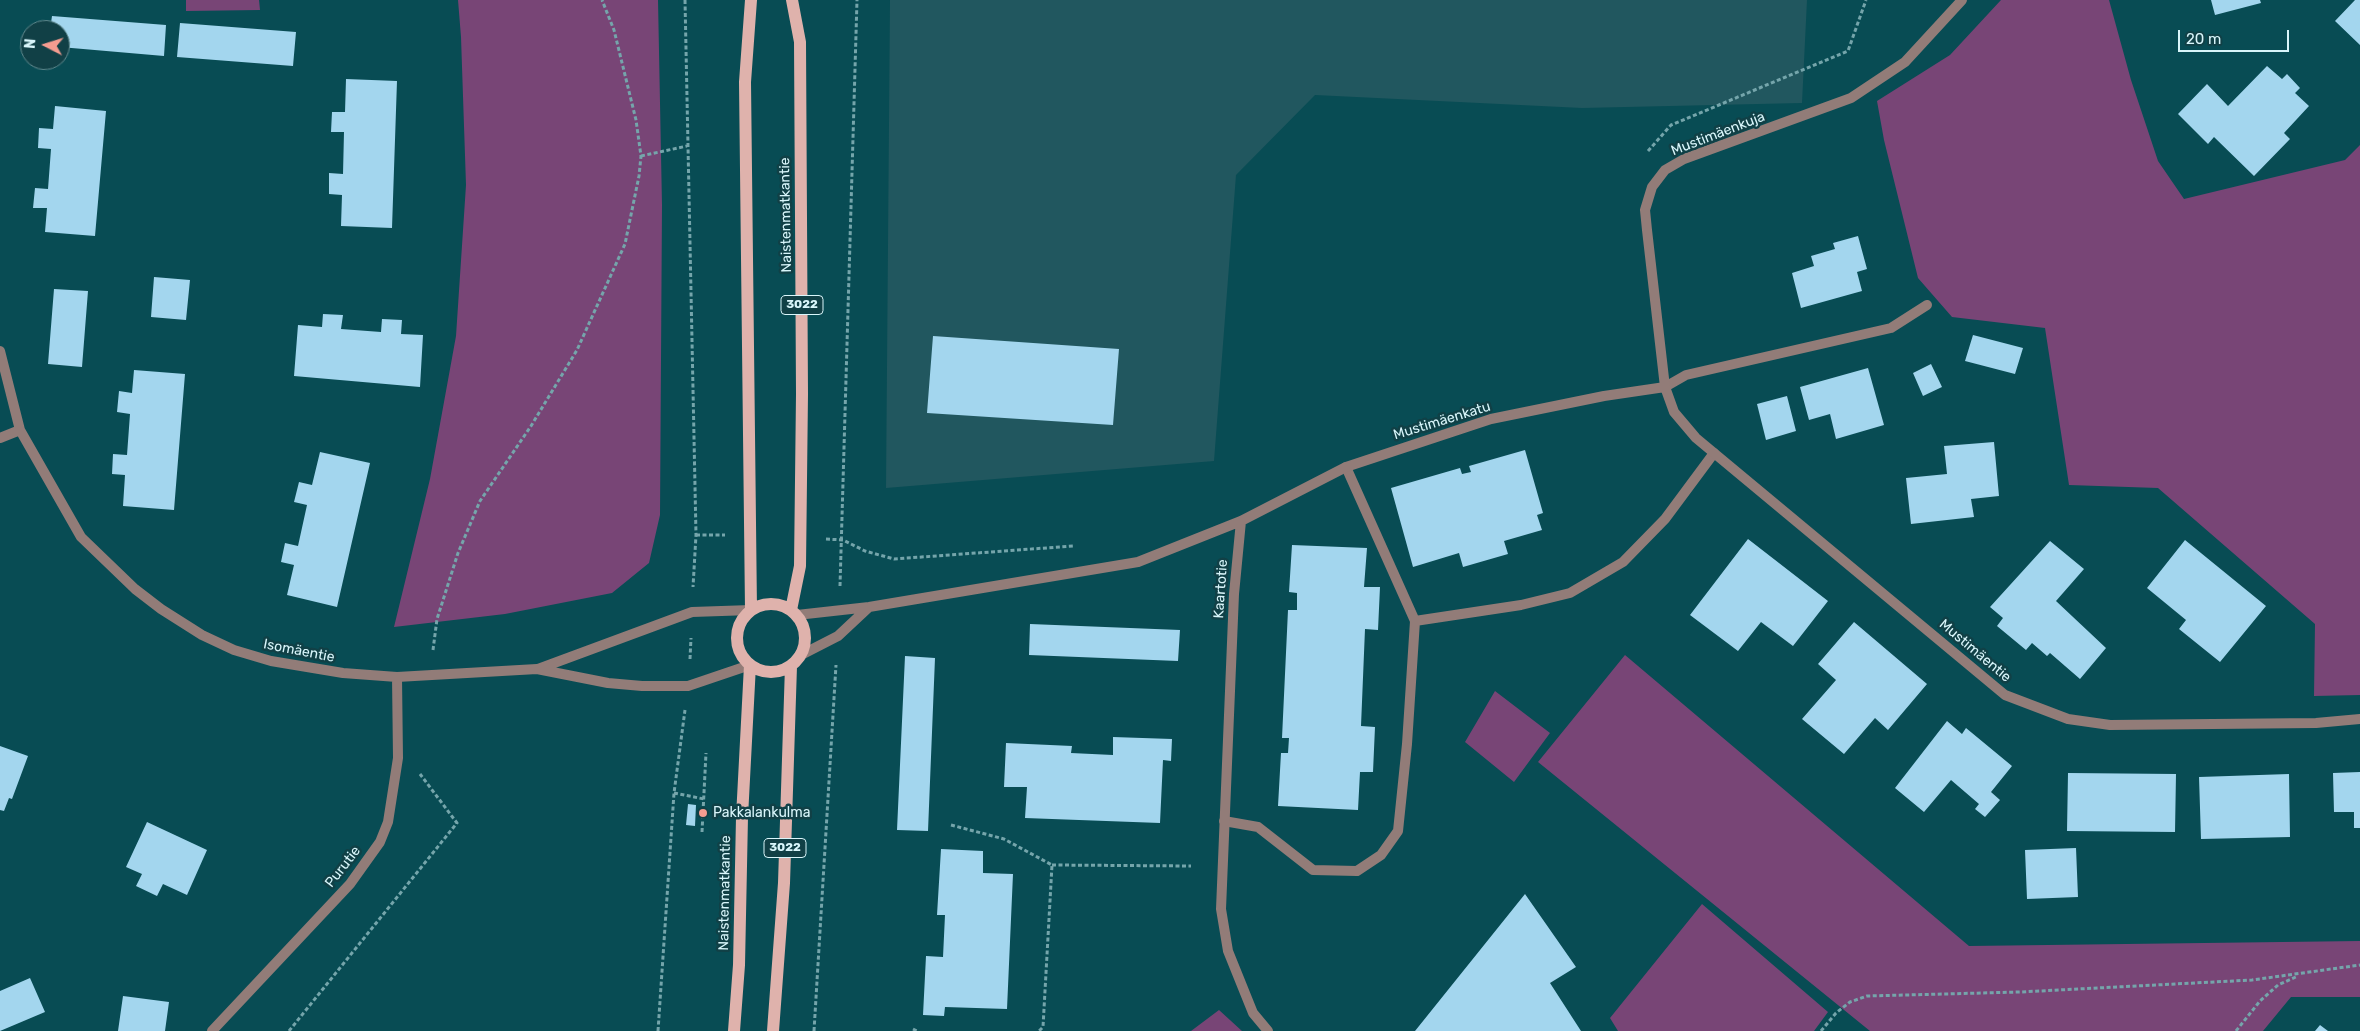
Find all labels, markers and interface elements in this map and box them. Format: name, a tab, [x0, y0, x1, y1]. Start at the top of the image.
north arrow	[20, 20, 70, 70]
scale bar	[2180, 20, 2291, 52]
text: 20 m	[2186, 30, 2221, 48]
text: N	[22, 38, 39, 50]
street label: Mustimäenkuja	[1669, 108, 1767, 160]
street label: Naistenmatkantie	[777, 157, 795, 273]
road number: 3022	[781, 296, 823, 314]
street label: Mustimäenkatu	[1391, 398, 1493, 444]
street label: Kaartotie	[1211, 559, 1231, 619]
street label: Mustimäentie	[1936, 616, 2014, 686]
street label: Isomäentie	[262, 636, 336, 666]
place label: Pakkalankulma	[713, 805, 810, 821]
marker: Pakkalankulma	[697, 807, 709, 819]
street label: Naistenmatkantie	[716, 835, 734, 951]
road number: 3022	[764, 838, 806, 858]
street label: Purutie	[322, 843, 364, 891]

